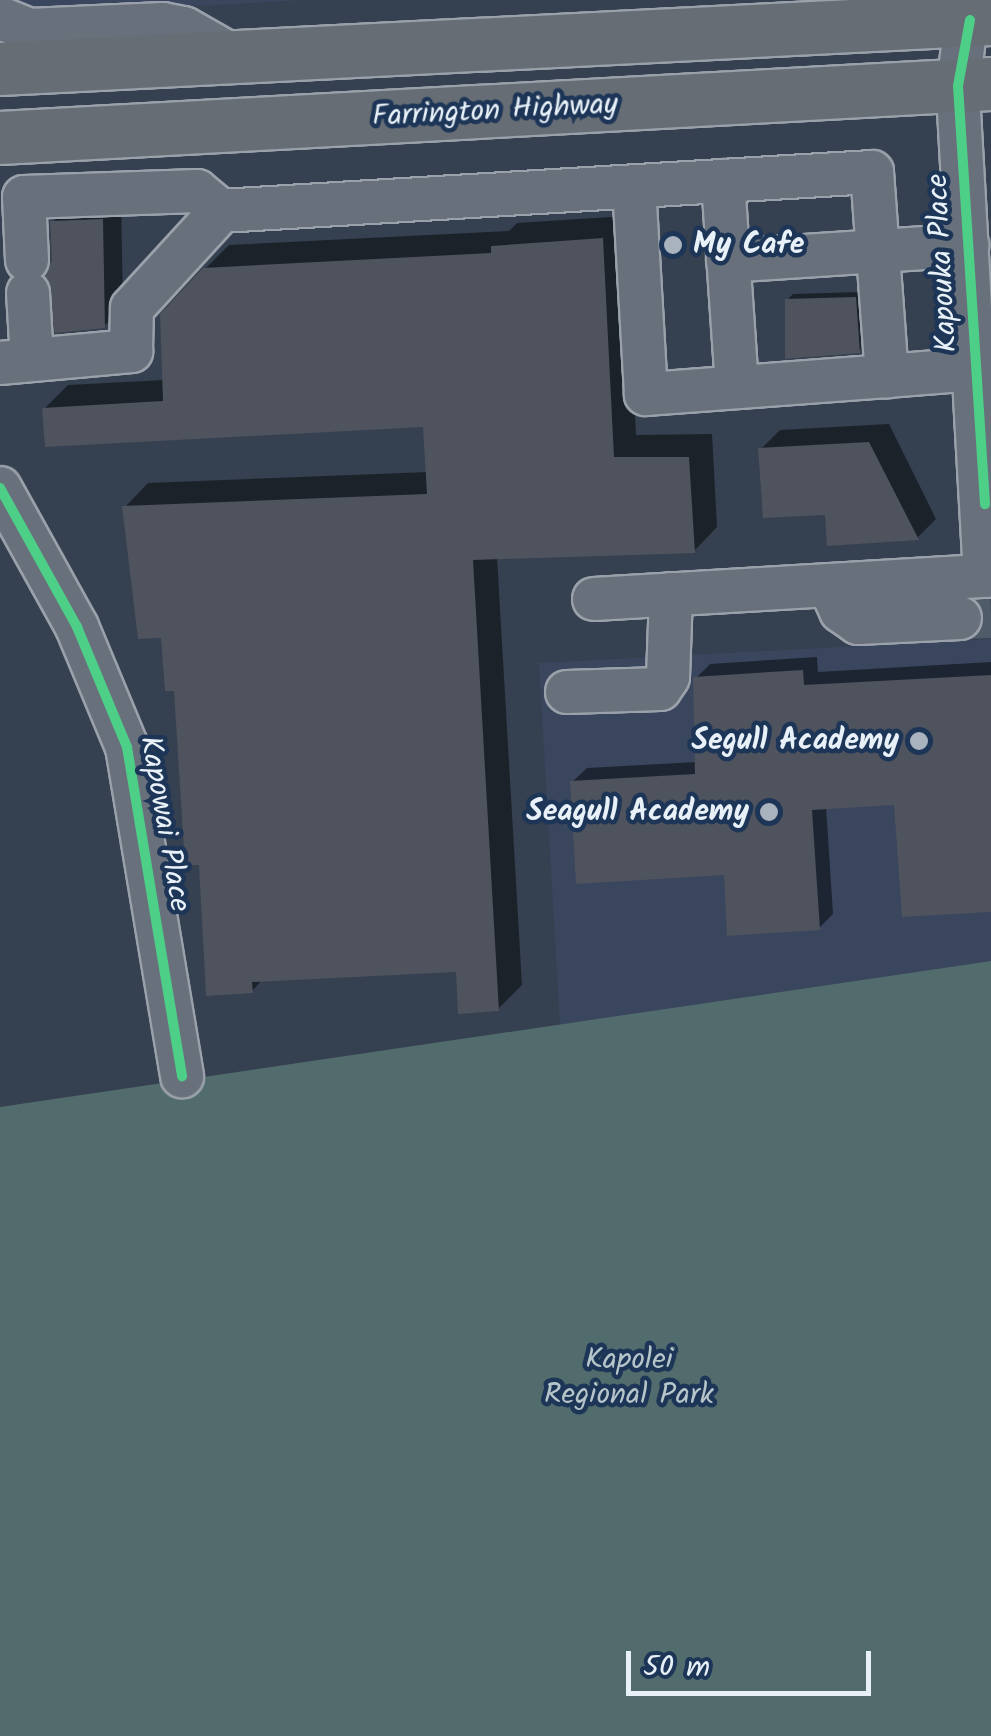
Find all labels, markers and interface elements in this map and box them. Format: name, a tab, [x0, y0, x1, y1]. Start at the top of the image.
street label: Farrington Highway	[371, 87, 619, 135]
street label: Kapouka Place	[920, 173, 966, 353]
place label: My Cafe	[693, 227, 804, 263]
marker: My Cafe	[662, 234, 684, 256]
place label: Segull Academy	[691, 723, 899, 759]
marker: Segull Academy	[908, 730, 930, 752]
street label: Kapowai Place	[131, 733, 197, 915]
place label: Seagull Academy	[526, 794, 749, 830]
marker: Seagull Academy	[758, 801, 780, 823]
park label: Kapolei Regional Park	[544, 1342, 714, 1412]
scale bar	[631, 1631, 876, 1693]
text: 50 m	[643, 1644, 710, 1692]

